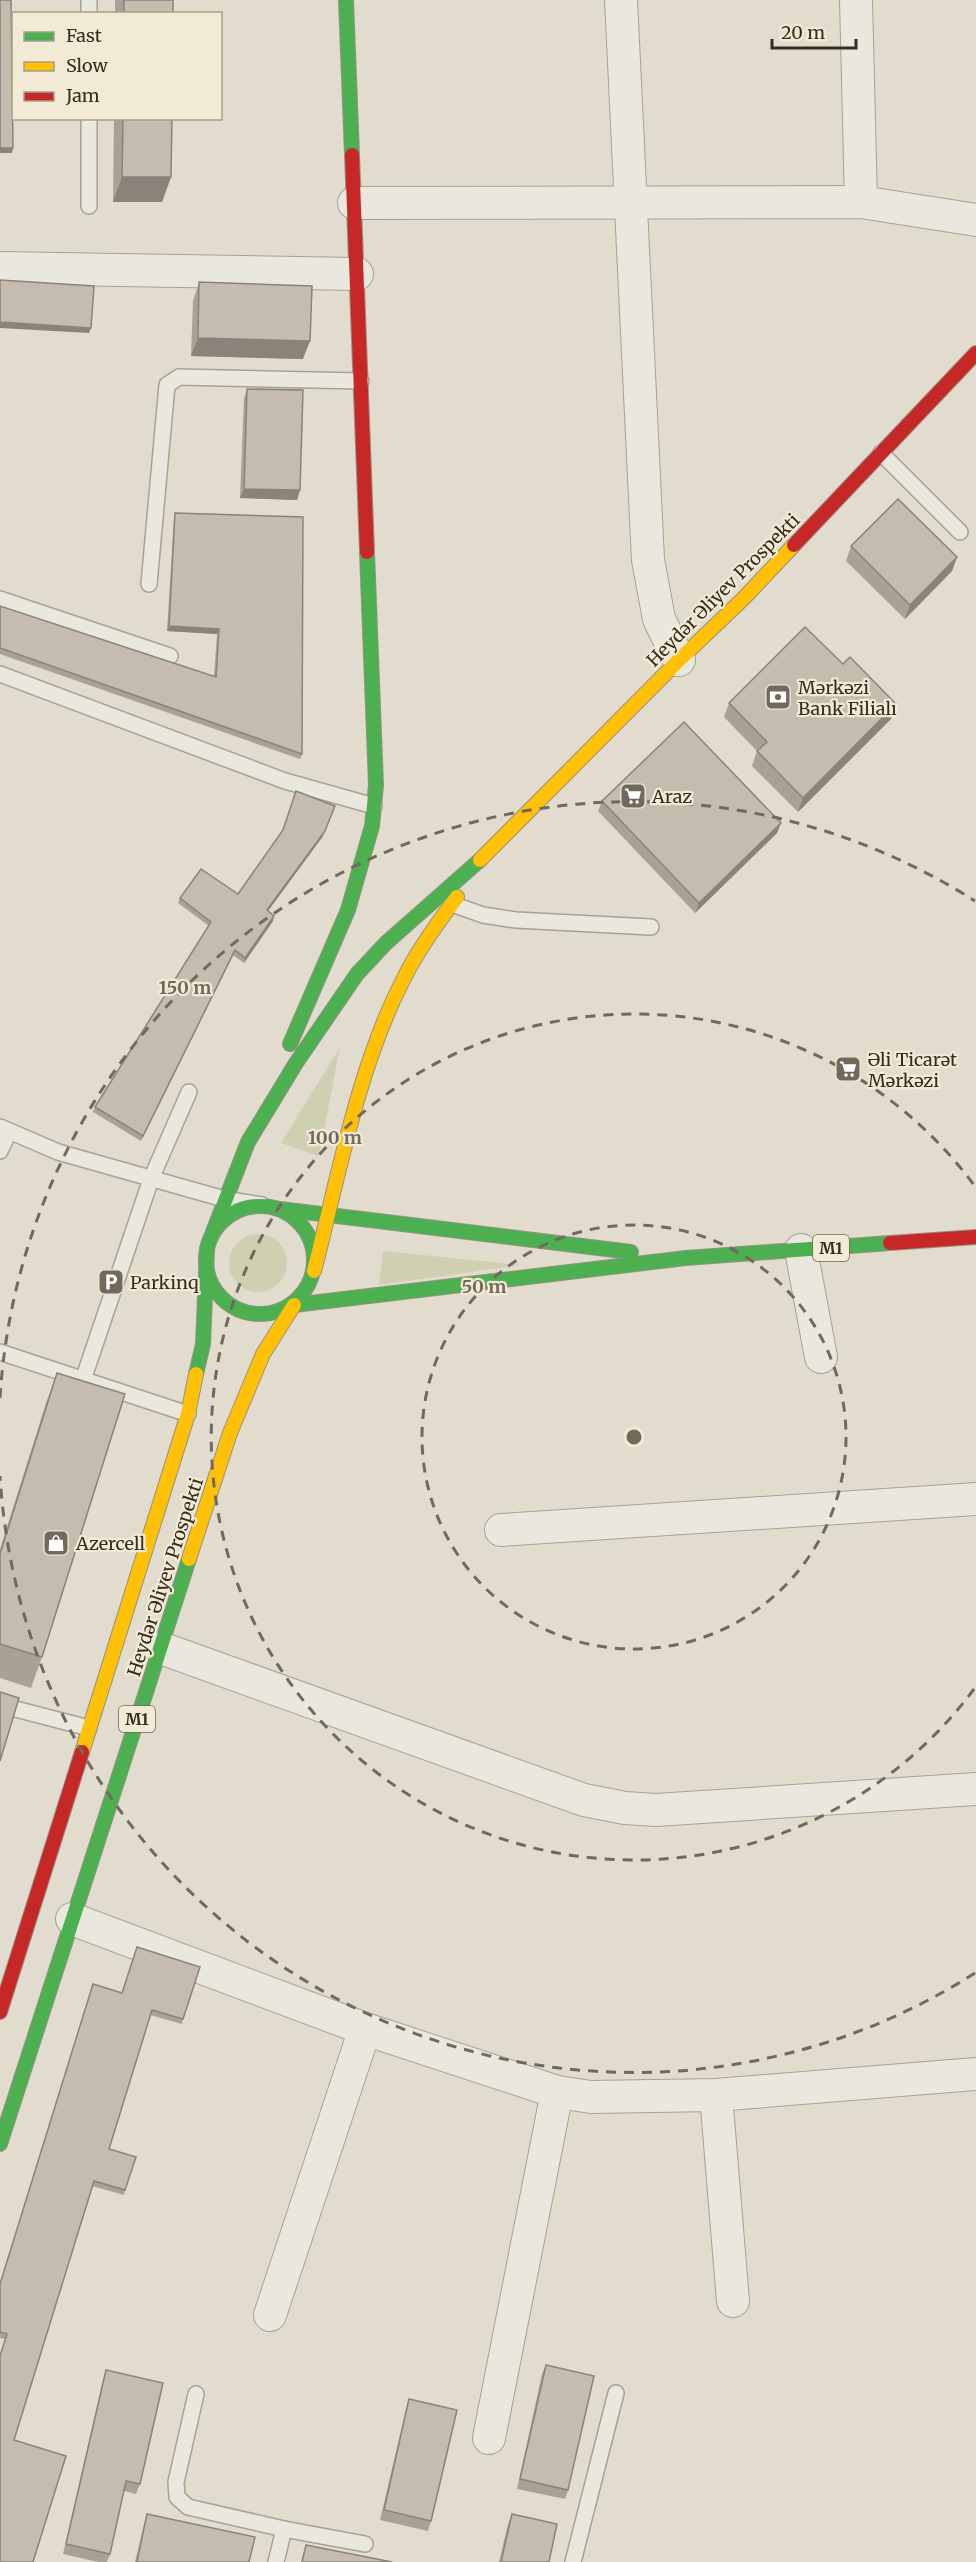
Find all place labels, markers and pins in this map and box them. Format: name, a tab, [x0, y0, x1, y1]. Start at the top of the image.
place label: Mərkəzi Bank Filialı	[798, 676, 897, 720]
bank icon: Mərkəzi Bank Filialı	[763, 682, 793, 712]
supermarket icon: Araz	[618, 781, 648, 811]
place label: Araz	[651, 785, 692, 808]
place label: Əli Ticarət Mərkəzi	[868, 1048, 957, 1092]
supermarket icon: Əli Ticarət Mərkəzi	[833, 1054, 863, 1084]
parking icon: Parkinq	[96, 1267, 126, 1297]
place label: Parkinq	[130, 1271, 199, 1294]
centre of rings	[624, 1427, 644, 1447]
shop icon: Azercell	[41, 1528, 71, 1558]
place label: Azercell	[75, 1532, 146, 1555]

